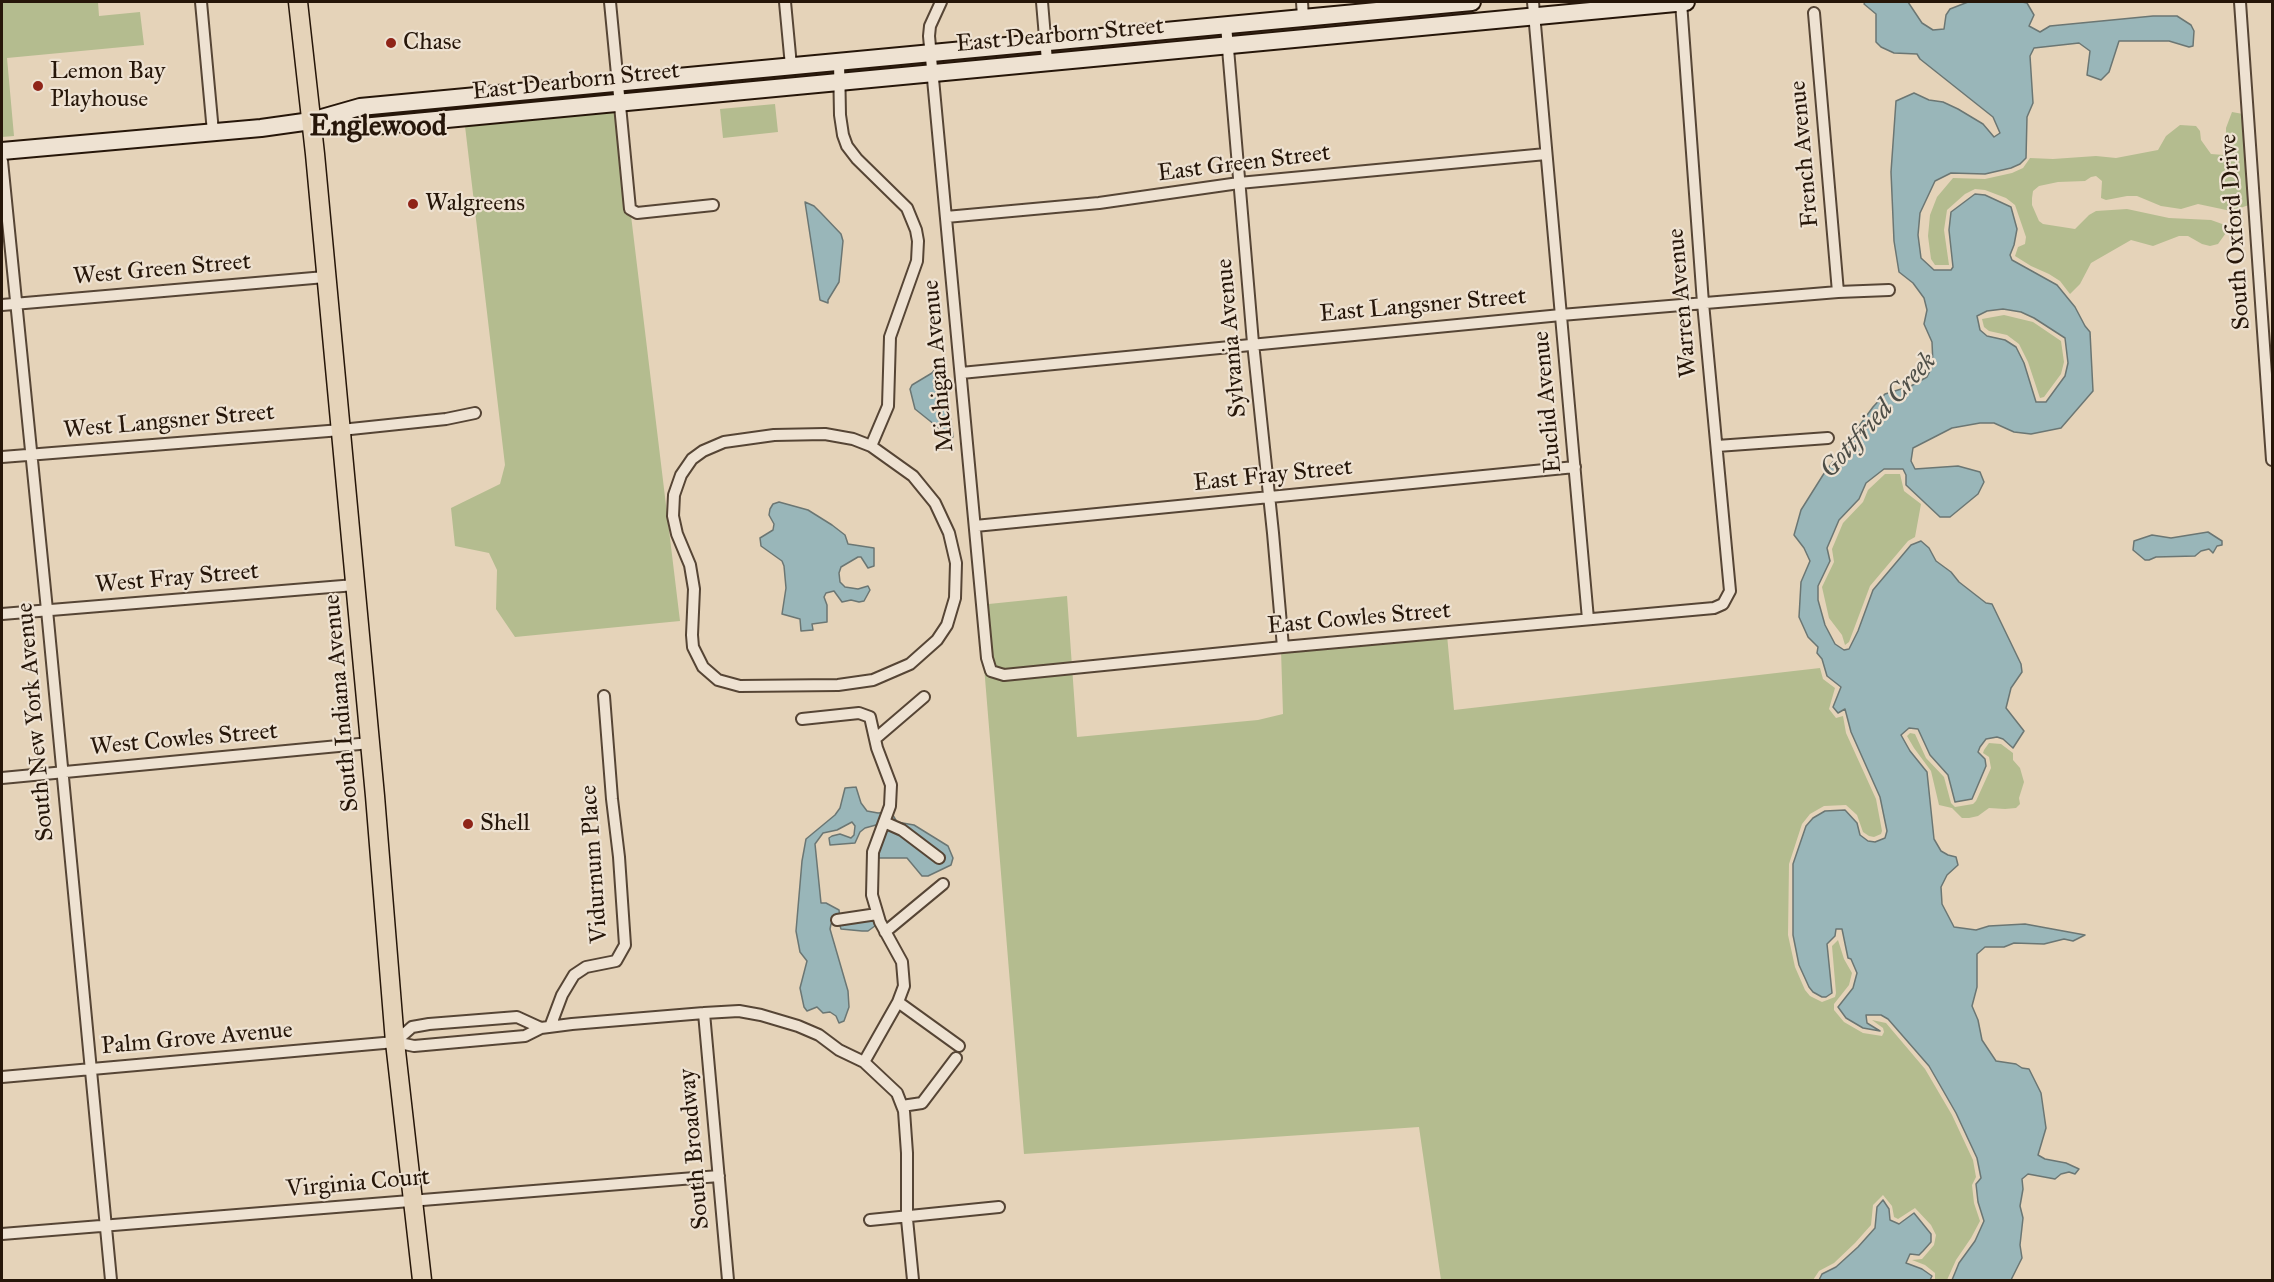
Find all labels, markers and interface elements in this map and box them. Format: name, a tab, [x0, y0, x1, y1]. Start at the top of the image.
street label: East Dearborn Street	[955, 13, 1165, 59]
place label: Chase	[403, 29, 462, 57]
marker: Chase	[384, 36, 398, 50]
street label: East Dearborn Street	[471, 57, 681, 107]
place label: Lemon Bay Playhouse	[50, 58, 165, 114]
marker: Lemon Bay Playhouse	[31, 79, 45, 93]
street label: French Avenue	[1784, 79, 1826, 229]
district label: Englewood	[309, 110, 447, 146]
street label: South Oxford Drive	[2215, 133, 2257, 331]
street label: East Green Street	[1156, 139, 1332, 189]
place label: Walgreens	[425, 190, 525, 218]
marker: Walgreens	[406, 197, 420, 211]
street label: Warren Avenue	[1662, 227, 1704, 379]
street label: West Green Street	[72, 248, 252, 292]
street label: Sylvania Avenue	[1211, 257, 1253, 419]
street label: Michigan Avenue	[917, 279, 961, 453]
street label: East Langsner Street	[1318, 283, 1528, 329]
street label: Euclid Avenue	[1527, 330, 1569, 474]
water label: Gottfried Creek	[1814, 347, 1944, 485]
street label: West Langsner Street	[62, 398, 276, 446]
street label: East Fray Street	[1192, 453, 1354, 499]
street label: West Fray Street	[94, 557, 260, 601]
street label: South Indiana Avenue	[318, 593, 366, 813]
street label: East Cowles Street	[1266, 597, 1452, 641]
street label: South New York Avenue	[11, 601, 61, 843]
street label: West Cowles Street	[89, 717, 279, 763]
street label: Vidurnum Place	[575, 784, 615, 944]
place label: Shell	[480, 810, 530, 838]
marker: Shell	[461, 817, 475, 831]
street label: Palm Grove Avenue	[100, 1016, 294, 1062]
street label: South Broadway	[674, 1067, 716, 1231]
street label: Virginia Court	[285, 1163, 431, 1205]

